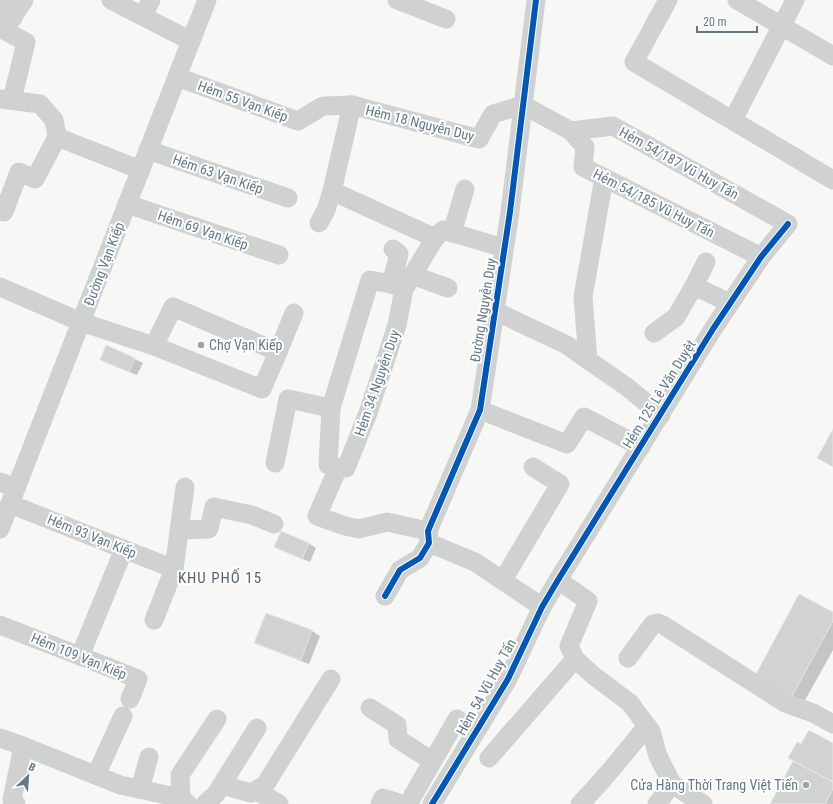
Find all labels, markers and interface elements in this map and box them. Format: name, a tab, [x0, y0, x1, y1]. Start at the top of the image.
scale bar	[697, 8, 757, 34]
text: 20 m	[703, 15, 727, 29]
street label: Hẻm 55 Vạn Kiếp	[196, 77, 290, 125]
street label: Hẻm 18 Nguyễn Duy	[364, 102, 476, 144]
street label: Hẻm 54/187 Vũ Huy Tấn	[617, 124, 741, 202]
street label: Hẻm 63 Vạn Kiếp	[171, 151, 265, 197]
street label: Hẻm 54/185 Vũ Huy Tấn	[591, 165, 717, 241]
street label: Hẻm 69 Vạn Kiếp	[156, 207, 250, 253]
street label: Đường Vạn Kiếp	[81, 220, 127, 308]
street label: Đường Nguyễn Duy	[467, 257, 499, 363]
street label: Hẻm 34 Nguyễn Duy	[351, 328, 403, 438]
place label: Chợ Vạn Kiếp	[209, 337, 283, 353]
street label: Hẻm 125 Lê Văn Duyệt	[619, 337, 699, 451]
marker: Chợ Vạn Kiếp	[196, 340, 206, 350]
street label: Hẻm 93 Vạn Kiếp	[45, 511, 139, 561]
district label: KHU PHỐ 15	[178, 568, 262, 587]
street label: Hẻm 109 Vạn Kiếp	[29, 630, 129, 682]
street label: Hẻm 54 Vũ Huy Tấn	[453, 636, 519, 738]
north arrow	[8, 756, 48, 796]
text: B	[26, 760, 38, 775]
place label: Cửa Hàng Thời Trang Việt Tiến	[630, 777, 798, 793]
marker: Cửa Hàng Thời Trang Việt Tiến	[801, 780, 811, 790]

